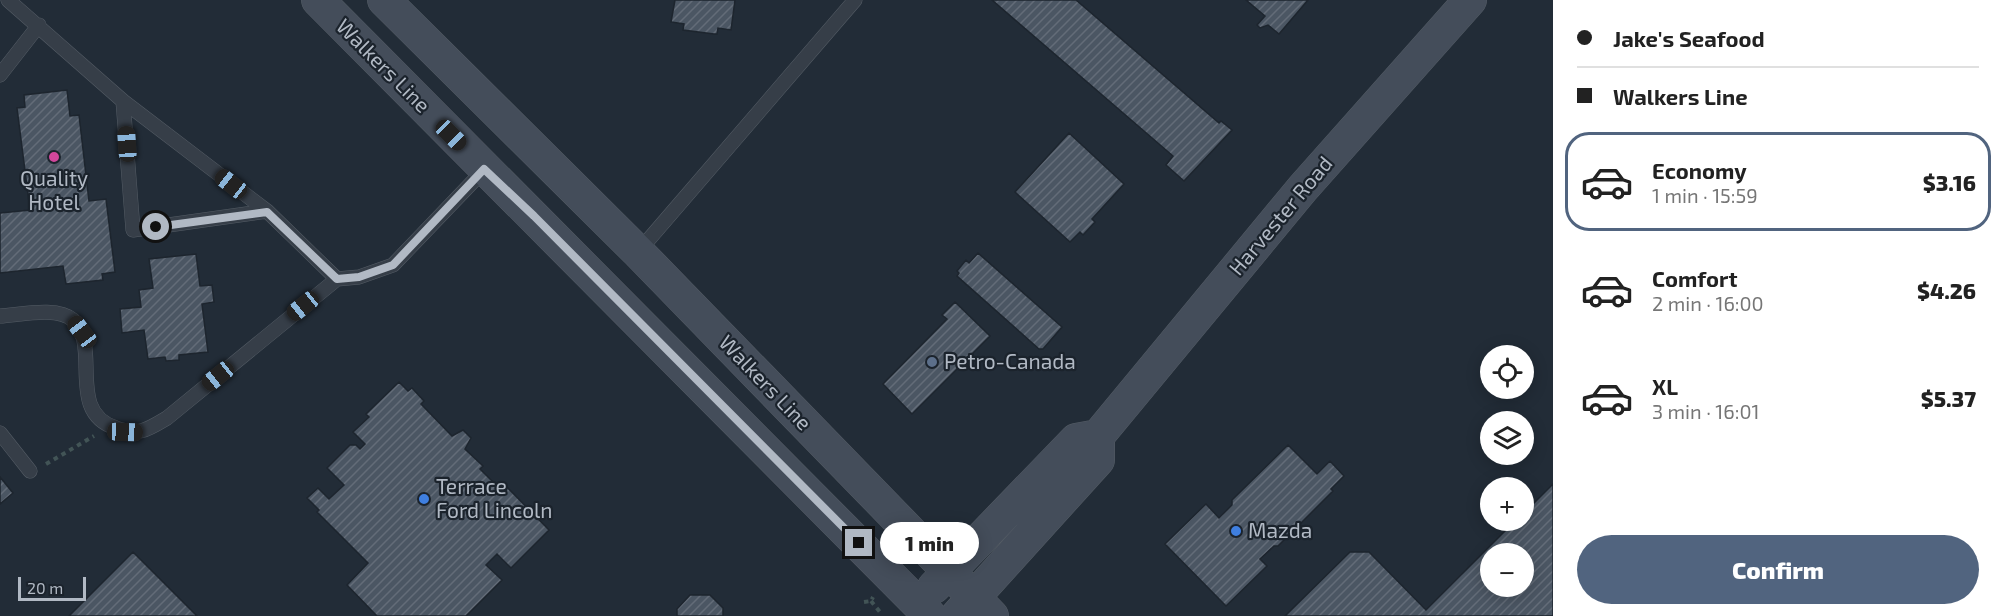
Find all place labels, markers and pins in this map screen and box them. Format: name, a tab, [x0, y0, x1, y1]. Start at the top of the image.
marker: Quality Hotel	[47, 150, 61, 164]
place label: Quality Hotel	[20, 165, 88, 214]
place label: Petro-Canada	[944, 348, 1076, 373]
marker: Petro-Canada	[925, 355, 939, 369]
place label: Terrace Ford Lincoln	[436, 473, 553, 522]
marker: Terrace Ford Lincoln	[417, 492, 431, 506]
place label: Mazda	[1248, 517, 1312, 542]
marker: Mazda	[1229, 524, 1243, 538]

